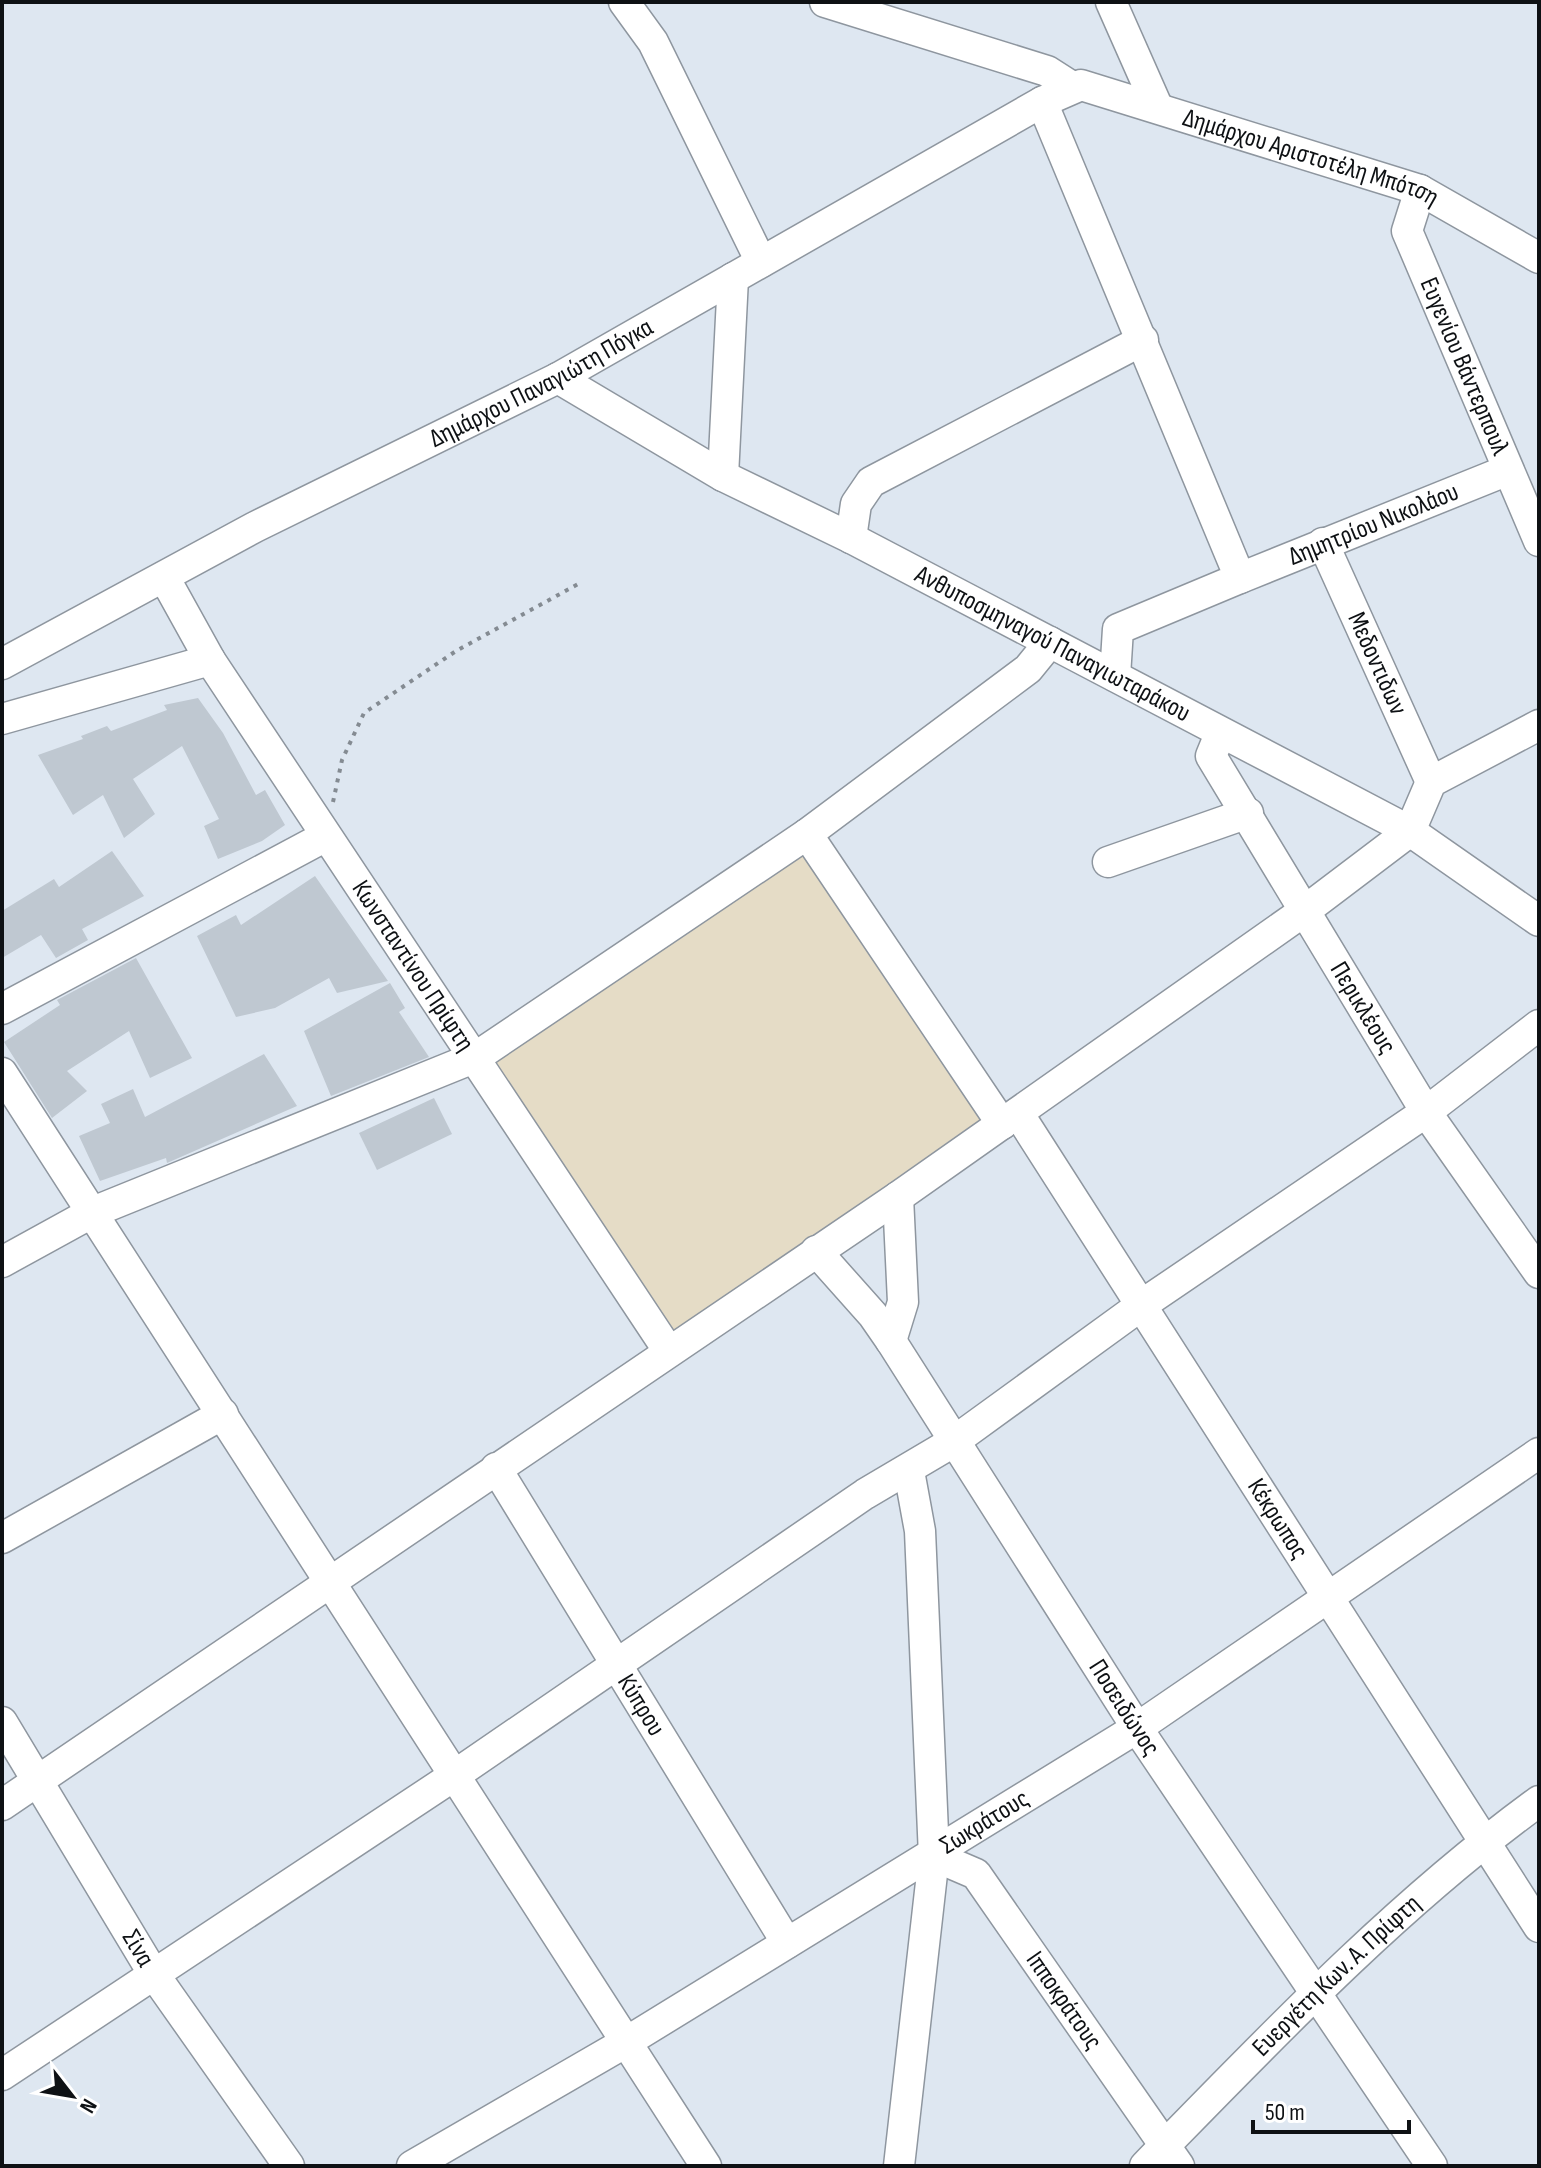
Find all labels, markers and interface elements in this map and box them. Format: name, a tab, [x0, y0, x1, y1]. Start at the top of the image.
street label: Δημάρχου Αριστοτέλη Μπότση	[1179, 102, 1444, 213]
street label: Ευγενίου Βάντερπουλ	[1413, 273, 1516, 460]
street label: Δημάρχου Παναγιώτη Πόγκα	[424, 312, 658, 454]
street label: Δημητρίου Νικολάου	[1284, 476, 1463, 572]
street label: Ανθυποσμηναγού Παναγιωταράκου	[909, 558, 1196, 729]
street label: Μεδοντιδων	[1341, 607, 1414, 719]
street label: Κωνσταντίνου Πρίφτη	[345, 875, 481, 1057]
street label: Περικλέους	[1323, 956, 1403, 1060]
street label: Κέκρωπος	[1241, 1473, 1315, 1565]
street label: Ποσειδώνος	[1082, 1654, 1167, 1762]
street label: Κύπρου	[611, 1668, 672, 1742]
street label: Σωκράτους	[934, 1783, 1035, 1861]
street label: Ευεργέτη Κων. Α. Πρίφτη	[1246, 1888, 1427, 2063]
street label: Σίνα	[115, 1924, 161, 1972]
street label: Ιπποκράτους	[1019, 1946, 1109, 2056]
north arrow	[32, 2056, 112, 2136]
scale bar	[1253, 2084, 1409, 2134]
text: N	[73, 2094, 102, 2118]
text: 50 m	[1265, 2098, 1305, 2127]

